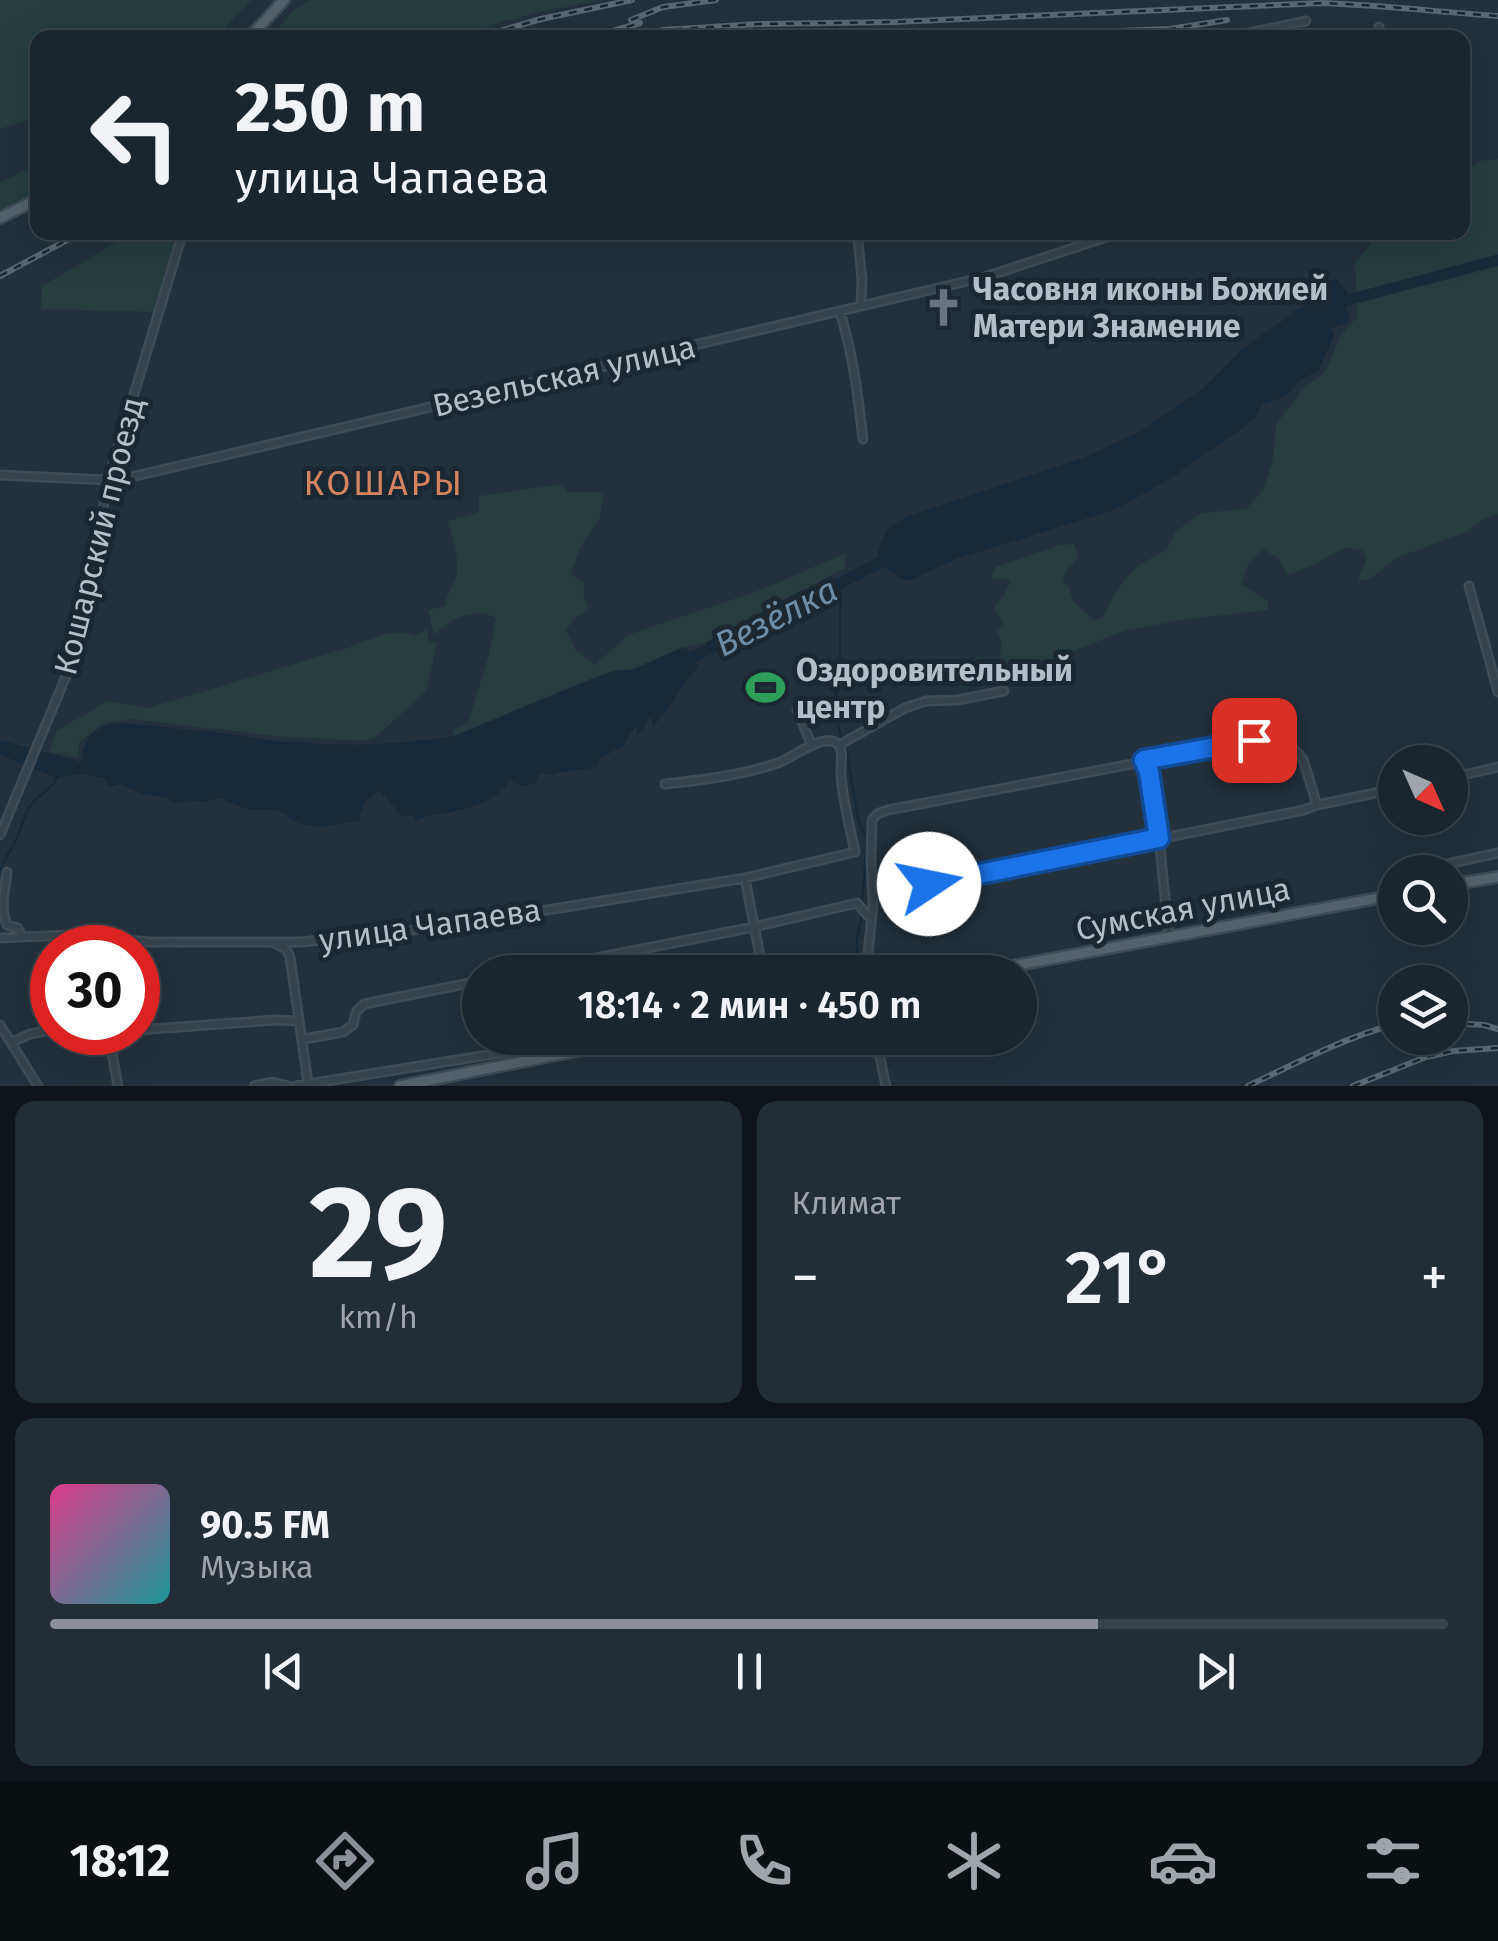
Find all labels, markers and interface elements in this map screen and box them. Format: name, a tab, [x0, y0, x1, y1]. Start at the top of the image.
text: 250 m	[235, 66, 425, 150]
icon: left	[70, 70, 200, 200]
text: улица Чапаева	[235, 151, 549, 205]
place label: Часовня иконы Божией Матери Знамение	[973, 270, 1328, 345]
church icon: Часовня иконы Божией Матери Знамение	[922, 286, 964, 328]
street label: Везельская улица	[429, 327, 699, 425]
street label: Кошарский проезд	[46, 393, 152, 679]
district label: КОШАРЫ	[304, 462, 464, 504]
water label: Везёлка	[708, 568, 844, 666]
place label: Оздоровительный центр	[796, 651, 1073, 726]
sports icon: Оздоровительный центр	[745, 667, 787, 709]
pin	[1212, 698, 1297, 783]
icon: arrive	[1227, 713, 1282, 768]
north arrow	[1378, 745, 1468, 835]
map controls	[1378, 745, 1468, 1055]
position arrow	[877, 832, 981, 936]
button: search	[1378, 855, 1468, 945]
street label: Сумская улица	[1073, 870, 1293, 948]
street label: улица Чапаева	[317, 891, 543, 959]
speed limit sign: 30	[30, 925, 160, 1055]
button: layers	[1378, 965, 1468, 1055]
text: 18:14 · 2 мин · 450 m	[577, 982, 922, 1028]
text: 29	[309, 1155, 448, 1311]
text: Климат	[792, 1184, 901, 1222]
text: 21°	[1065, 1233, 1175, 1323]
text: −	[792, 1245, 819, 1311]
text: +	[1421, 1245, 1448, 1311]
text: km/h	[339, 1298, 418, 1336]
text: 90.5 FM	[200, 1502, 330, 1548]
text: Музыка	[200, 1548, 313, 1586]
icon: previous	[256, 1644, 311, 1699]
icon: pause	[722, 1644, 777, 1699]
icon: next	[1188, 1644, 1243, 1699]
icon: directions	[310, 1826, 380, 1896]
icon: music	[520, 1826, 590, 1896]
icon: phone	[729, 1826, 799, 1896]
icon: climate	[939, 1826, 1009, 1896]
icon: car	[1148, 1826, 1218, 1896]
icon: filters	[1358, 1826, 1428, 1896]
text: 18:12	[70, 1834, 170, 1888]

